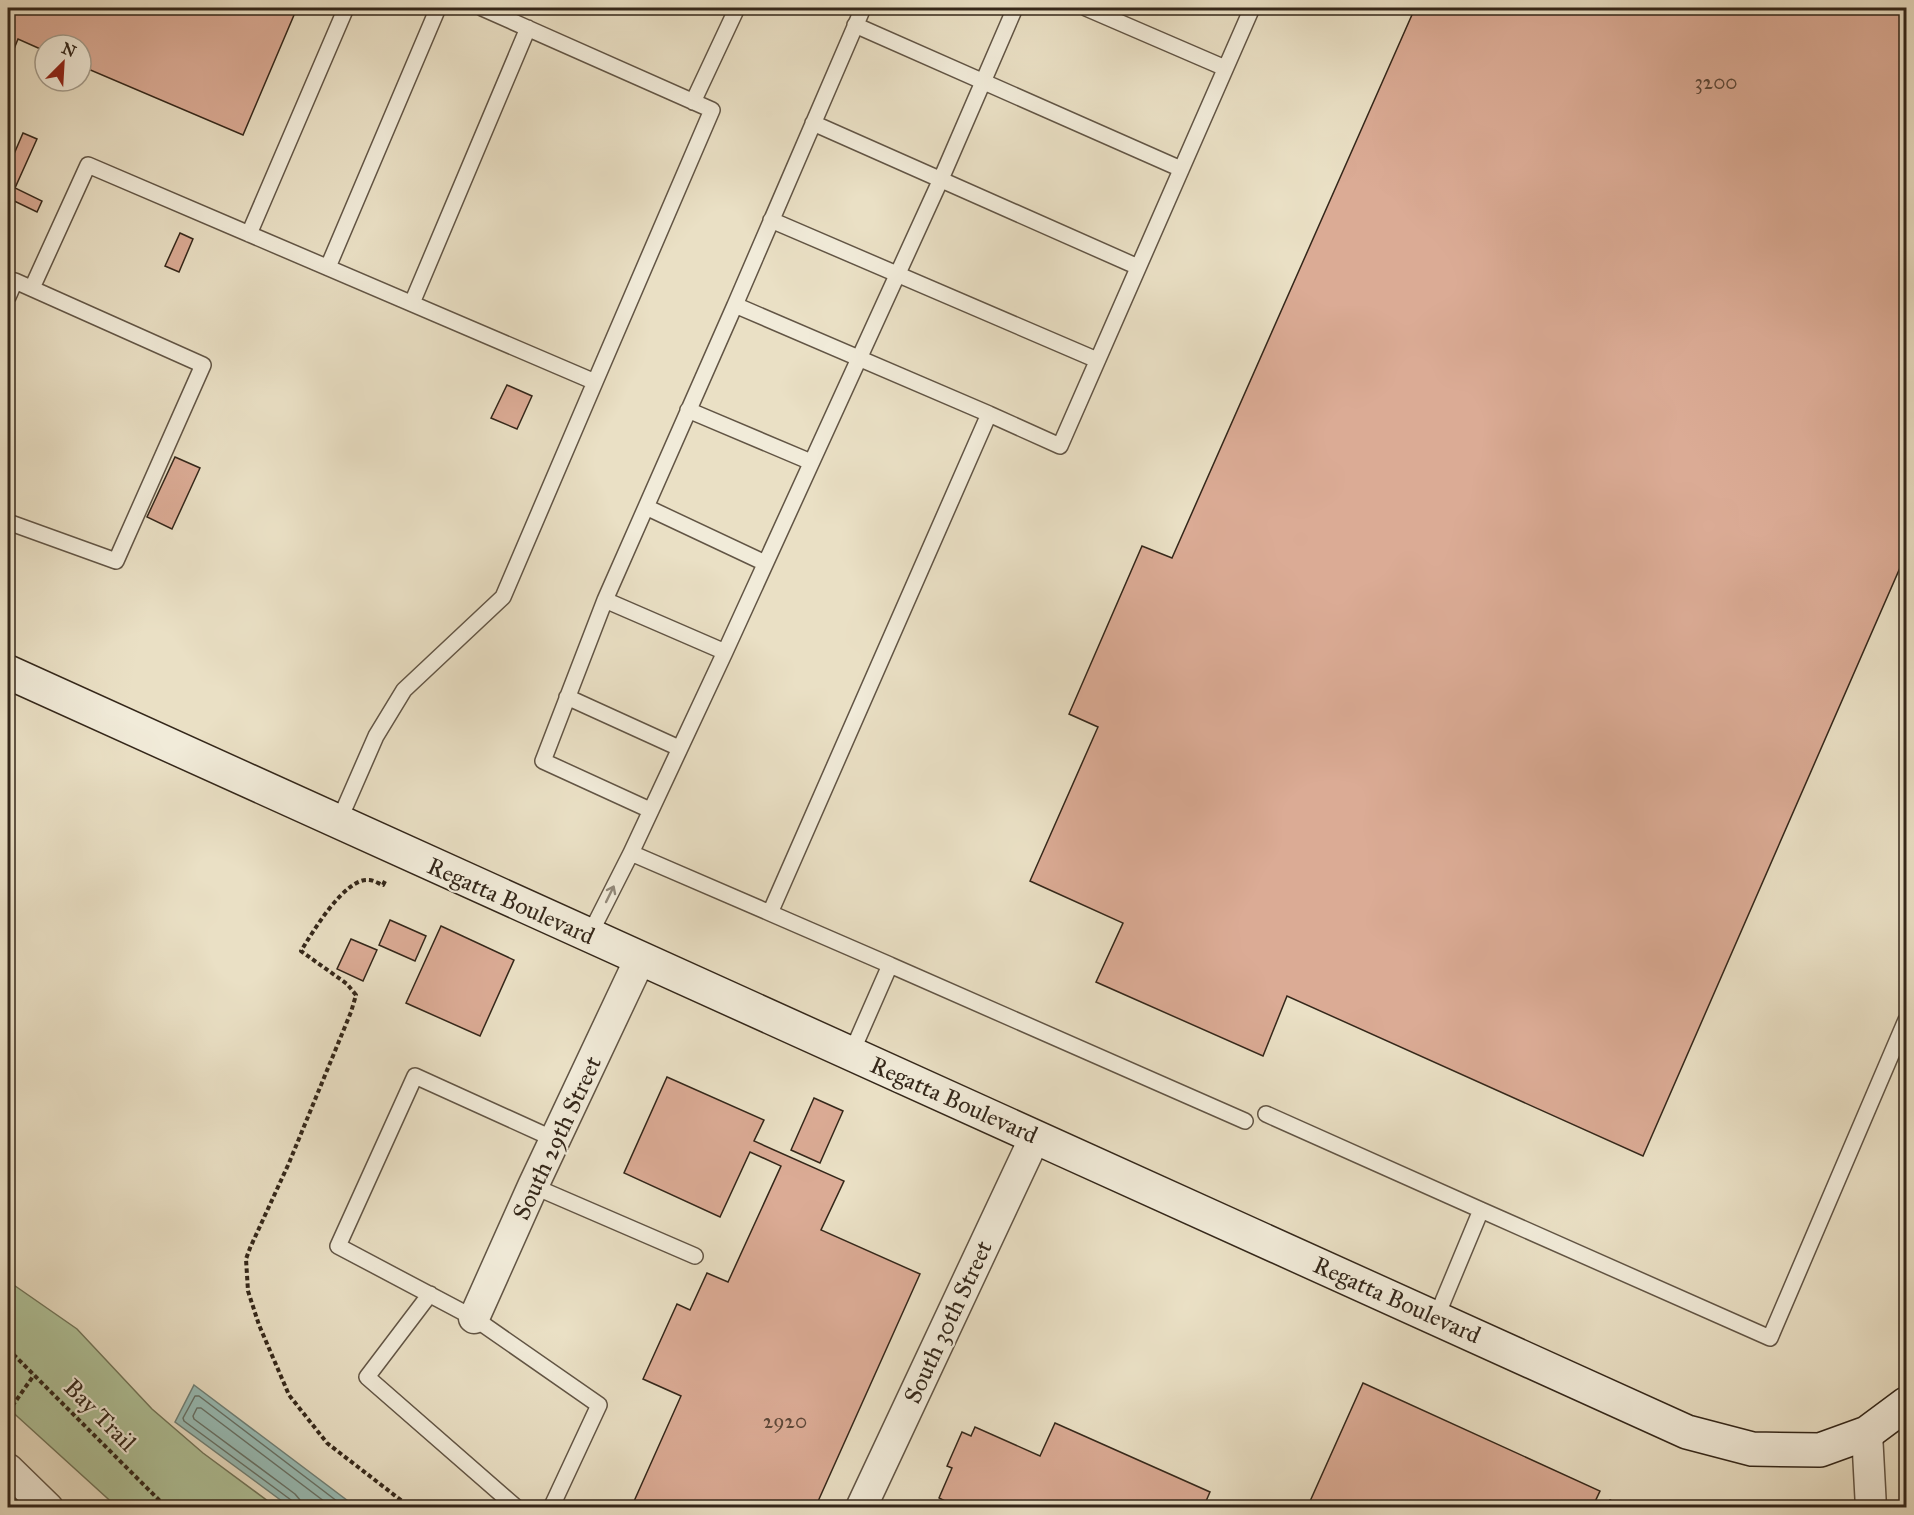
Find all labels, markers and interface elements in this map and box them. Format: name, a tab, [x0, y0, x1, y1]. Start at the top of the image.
north arrow	[33, 33, 93, 93]
text: N	[59, 38, 79, 61]
house number: 3200	[1694, 69, 1738, 95]
street label: Regatta Boulevard	[423, 851, 599, 951]
one-way arrow	[604, 886, 616, 904]
street label: Regatta Boulevard	[866, 1050, 1042, 1150]
street label: South 29th Street	[506, 1051, 608, 1225]
street label: South 30th Street	[897, 1235, 999, 1408]
street label: Regatta Boulevard	[1309, 1250, 1485, 1350]
street label: Bay Trail	[57, 1372, 143, 1458]
house number: 2920	[763, 1408, 807, 1434]

